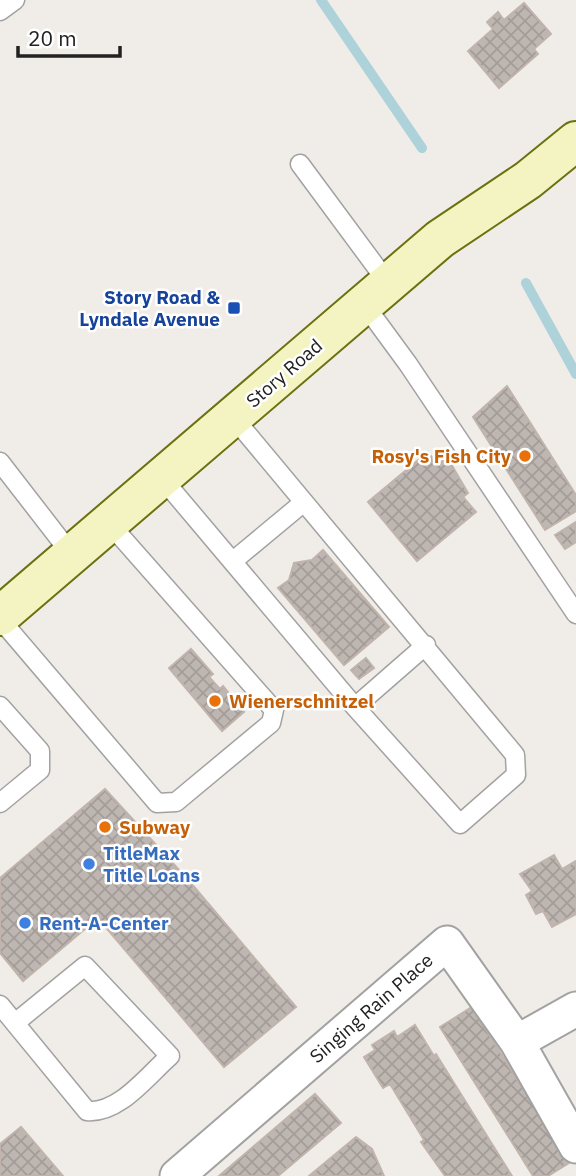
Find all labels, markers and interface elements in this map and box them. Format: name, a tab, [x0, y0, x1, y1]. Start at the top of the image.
scale bar	[18, 14, 119, 58]
text: 20 m	[28, 24, 77, 52]
place label: Story Road & Lyndale Avenue	[79, 285, 220, 331]
marker: Story Road & Lyndale Avenue	[226, 300, 242, 316]
street label: Story Road	[241, 333, 327, 413]
place label: Rosy's Fish City	[372, 444, 512, 468]
marker: Rosy's Fish City	[517, 448, 533, 464]
place label: Wienerschnitzel	[229, 689, 374, 713]
marker: Wienerschnitzel	[207, 693, 223, 709]
place label: Subway	[119, 815, 191, 839]
marker: Subway	[97, 819, 113, 835]
place label: TitleMax Title Loans	[103, 841, 200, 887]
marker: TitleMax Title Loans	[81, 856, 97, 872]
place label: Rent-A-Center	[39, 911, 169, 935]
marker: Rent-A-Center	[17, 915, 33, 931]
street label: Singing Rain Place	[304, 948, 438, 1068]

